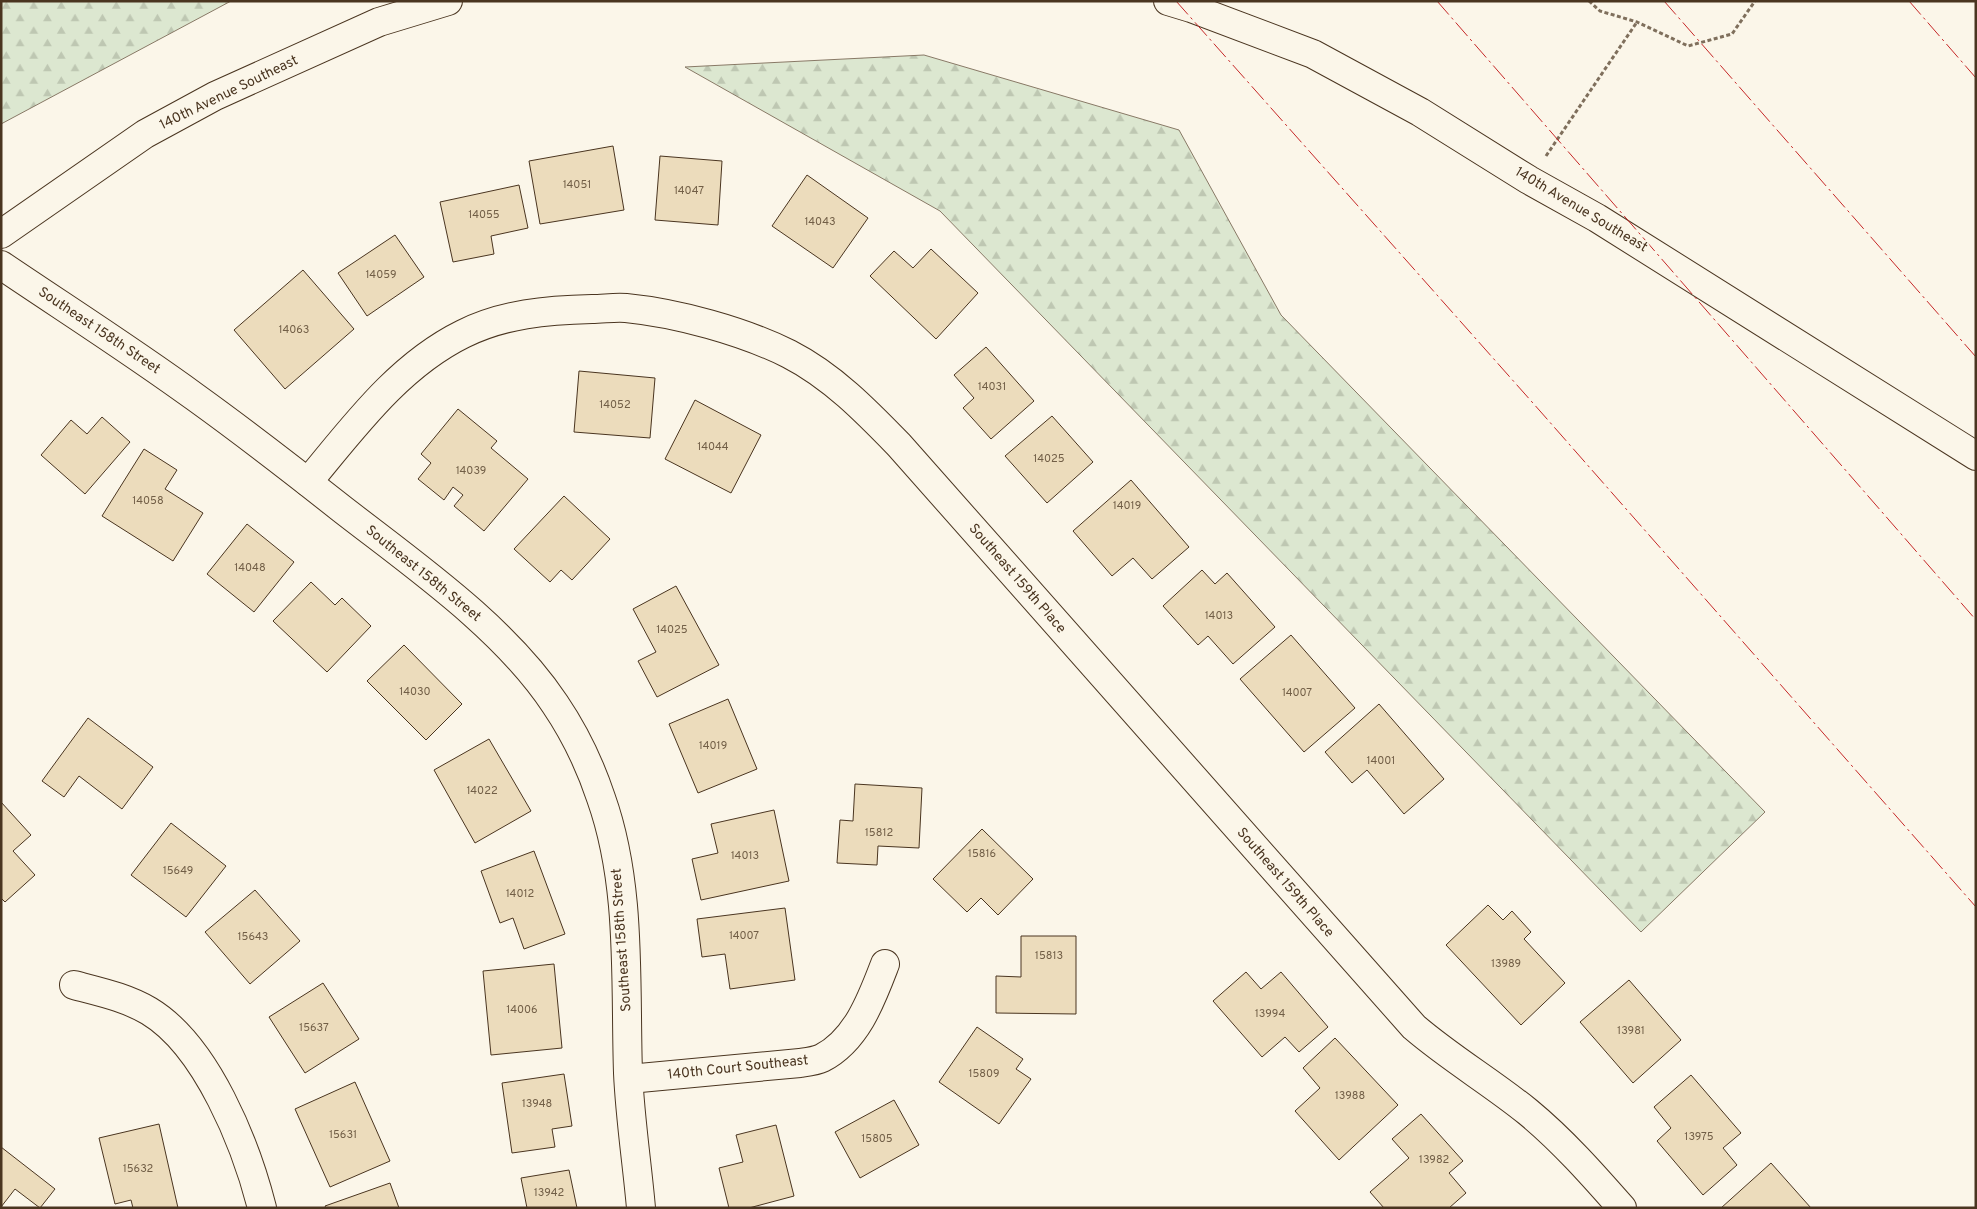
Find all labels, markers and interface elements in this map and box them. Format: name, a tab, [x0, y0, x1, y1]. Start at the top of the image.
street label: 140th Avenue Southeast	[157, 52, 301, 134]
street label: 140th Avenue Southeast	[1512, 164, 1650, 256]
house number: 14051	[563, 178, 591, 192]
house number: 14047	[674, 184, 704, 198]
house number: 14055	[468, 208, 500, 222]
house number: 14043	[804, 215, 836, 229]
house number: 14059	[365, 268, 397, 282]
street label: Southeast 158th Street	[35, 284, 163, 378]
house number: 14063	[279, 323, 309, 337]
house number: 14031	[978, 380, 1006, 394]
house number: 14052	[599, 398, 631, 412]
house number: 14044	[697, 440, 729, 454]
house number: 14025	[1033, 452, 1065, 466]
house number: 14039	[456, 464, 486, 478]
house number: 14058	[132, 494, 164, 508]
house number: 14019	[1113, 499, 1141, 513]
street label: Southeast 159th Place	[965, 521, 1069, 637]
street label: Southeast 158th Street	[362, 522, 484, 626]
house number: 14048	[234, 561, 266, 575]
house number: 14013	[1205, 609, 1233, 623]
house number: 14025	[656, 623, 688, 637]
house number: 14030	[399, 685, 431, 699]
house number: 14007	[1282, 686, 1312, 700]
house number: 14019	[699, 739, 727, 753]
house number: 14001	[1367, 754, 1395, 768]
house number: 14022	[466, 784, 498, 798]
street label: Southeast 159th Place	[1233, 825, 1337, 941]
house number: 15812	[865, 826, 893, 840]
house number: 15816	[968, 847, 996, 861]
house number: 14013	[731, 849, 759, 863]
house number: 15649	[163, 864, 193, 878]
street label: Southeast 158th Street	[609, 868, 635, 1012]
house number: 14012	[506, 887, 534, 901]
house number: 14007	[729, 929, 759, 943]
house number: 15643	[238, 930, 268, 944]
house number: 15813	[1035, 949, 1063, 963]
house number: 13989	[1491, 957, 1521, 971]
house number: 14006	[506, 1003, 538, 1017]
house number: 13994	[1255, 1007, 1285, 1021]
house number: 15637	[299, 1021, 329, 1035]
house number: 13981	[1617, 1024, 1645, 1038]
street label: 140th Court Southeast	[667, 1052, 809, 1084]
house number: 15809	[968, 1067, 1000, 1081]
house number: 13988	[1335, 1089, 1365, 1103]
house number: 13948	[522, 1097, 552, 1111]
house number: 15631	[329, 1128, 357, 1142]
house number: 13975	[1684, 1130, 1714, 1144]
house number: 15805	[861, 1132, 893, 1146]
house number: 13982	[1419, 1153, 1449, 1167]
house number: 15632	[123, 1162, 153, 1176]
house number: 13942	[534, 1186, 564, 1200]

